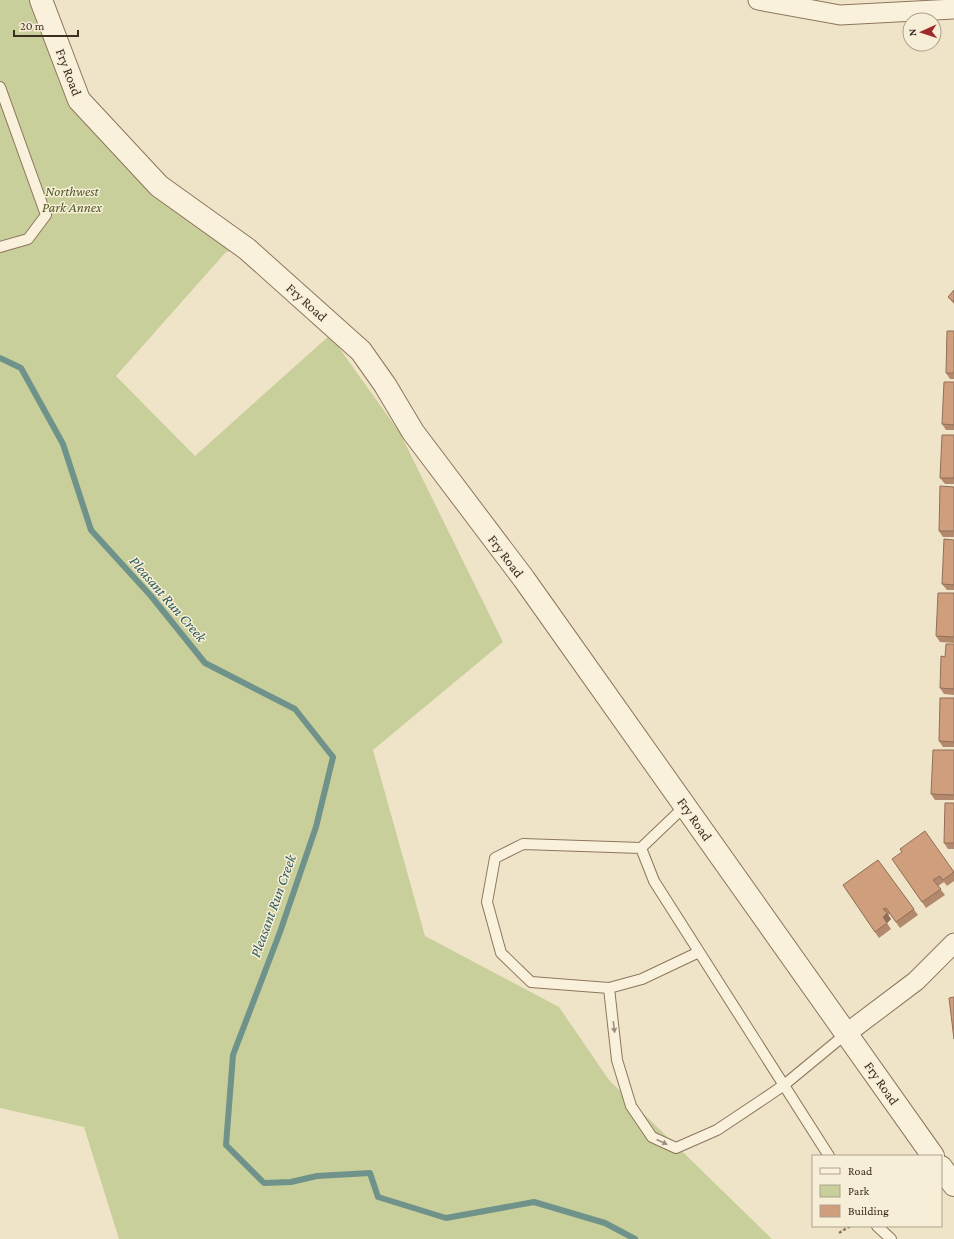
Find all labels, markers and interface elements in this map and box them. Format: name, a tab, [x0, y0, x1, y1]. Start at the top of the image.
scale bar	[14, 12, 78, 38]
north arrow	[902, 12, 942, 52]
text: 20 m	[20, 19, 45, 33]
text: N	[906, 28, 918, 37]
street label: Fry Road	[53, 46, 86, 98]
park label: Northwest Park Annex	[42, 183, 103, 215]
street label: Fry Road	[283, 280, 331, 325]
street label: Fry Road	[485, 532, 528, 581]
water label: Pleasant Run Creek	[126, 553, 210, 646]
street label: Fry Road	[674, 794, 716, 844]
water label: Pleasant Run Creek	[247, 851, 300, 960]
one-way arrow	[610, 1021, 617, 1033]
street label: Fry Road	[861, 1058, 903, 1108]
one-way arrow	[656, 1139, 668, 1145]
legend	[812, 1155, 942, 1227]
text: Road	[848, 1164, 873, 1178]
text: Park	[848, 1184, 870, 1198]
text: Building	[848, 1204, 889, 1218]

